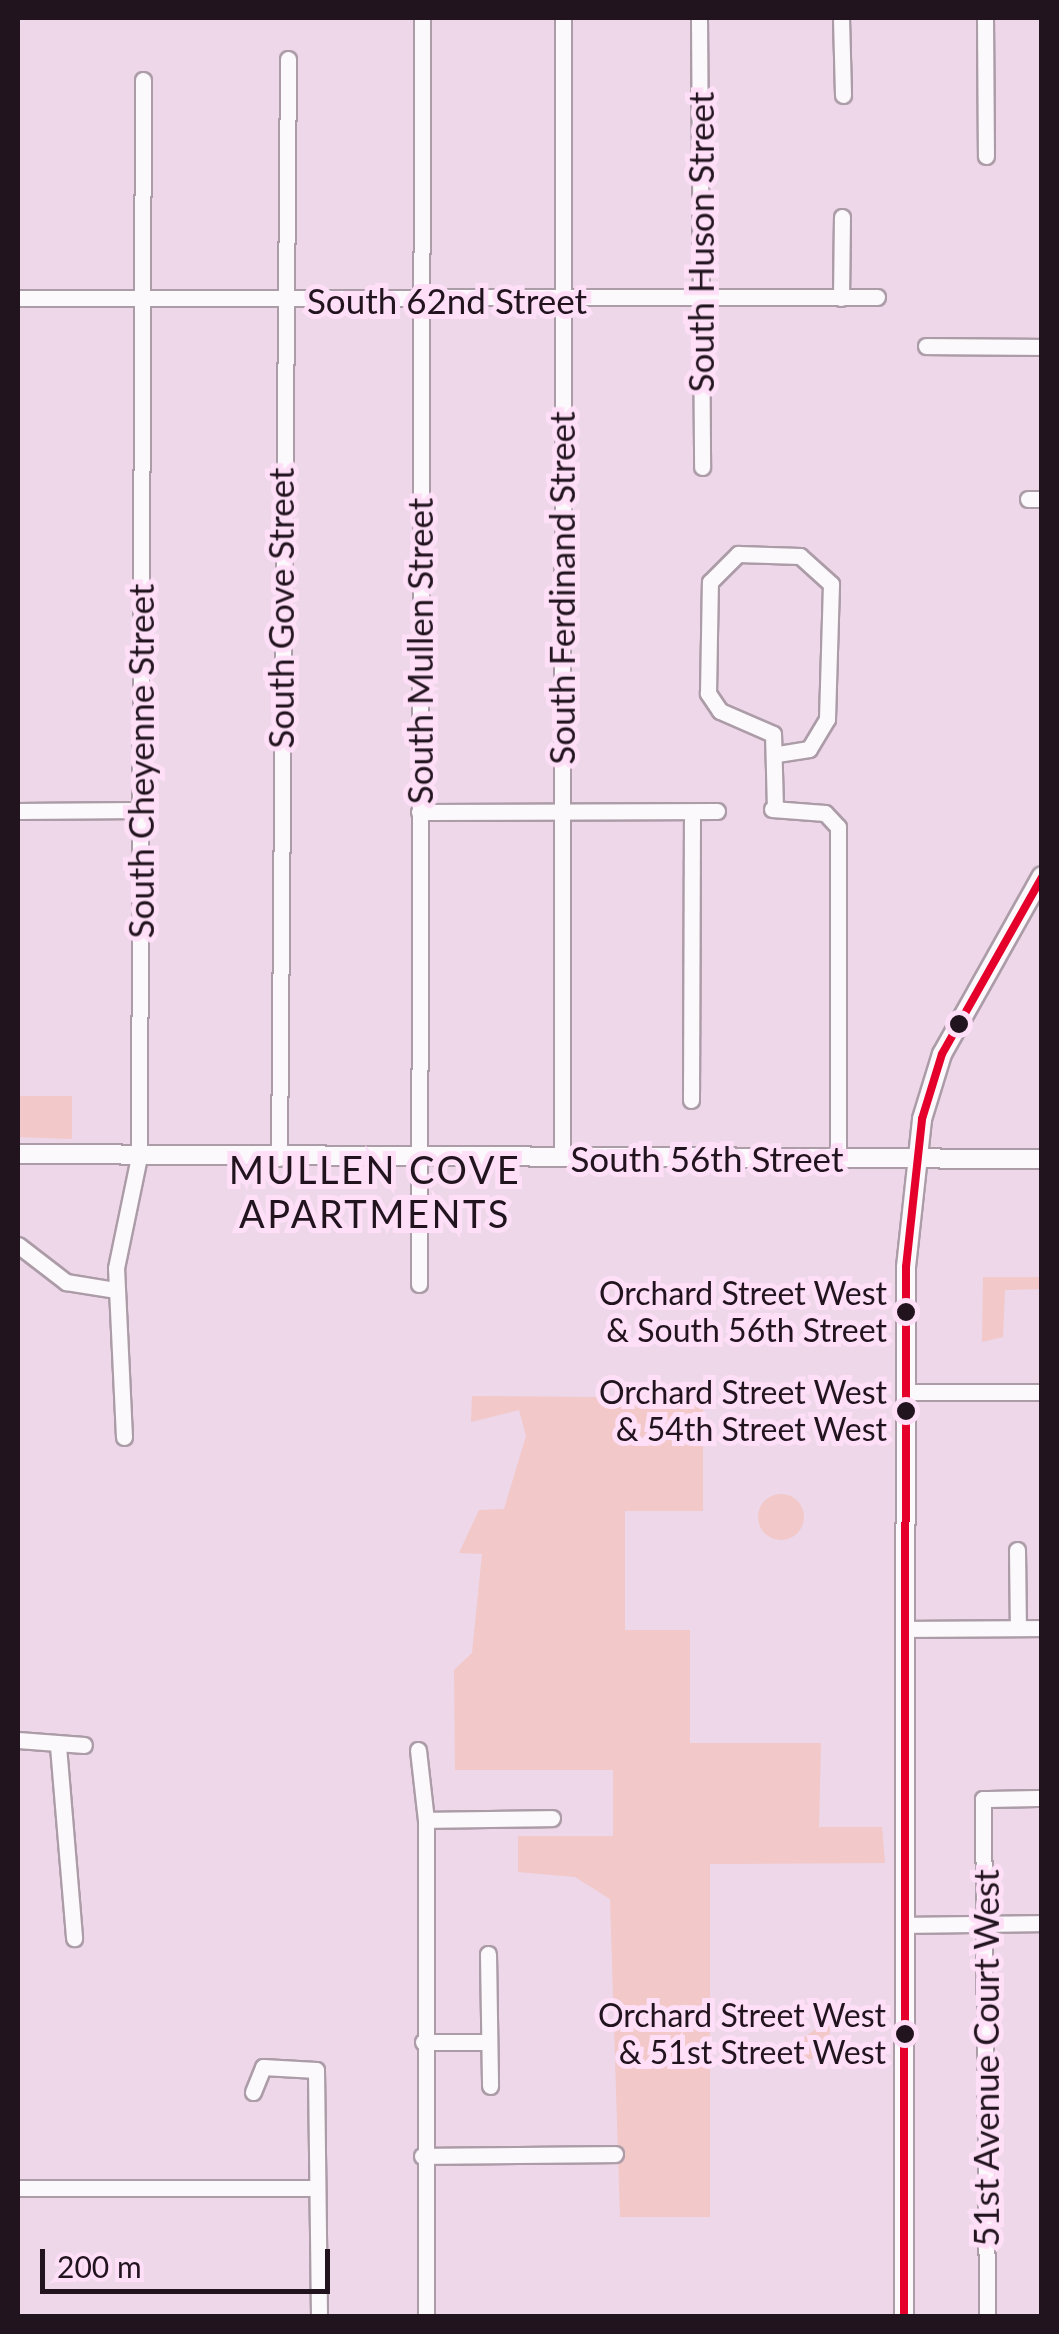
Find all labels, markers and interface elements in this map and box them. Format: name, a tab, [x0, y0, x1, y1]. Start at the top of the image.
street label: South Huson Street	[679, 92, 721, 392]
street label: South 62nd Street	[307, 279, 587, 321]
street label: South Ferdinand Street	[540, 411, 582, 765]
street label: South Gove Street	[259, 467, 301, 749]
street label: South Mullen Street	[398, 498, 440, 804]
street label: South Cheyenne Street	[119, 584, 161, 938]
unlabelled marker	[949, 1014, 969, 1034]
street label: South 56th Street	[570, 1137, 844, 1179]
district label: MULLEN COVE APARTMENTS	[229, 1147, 521, 1236]
place label: Orchard Street West & South 56th Street	[599, 1275, 887, 1350]
marker: Orchard Street West & South 56th Street	[896, 1302, 916, 1322]
place label: Orchard Street West & 54th Street West	[599, 1374, 887, 1449]
marker: Orchard Street West & 54th Street West	[896, 1401, 916, 1421]
street label: 51st Avenue Court West	[964, 1868, 1006, 2248]
place label: Orchard Street West & 51st Street West	[598, 1997, 886, 2072]
marker: Orchard Street West & 51st Street West	[895, 2024, 915, 2044]
scale bar	[45, 2229, 335, 2291]
text: 200 m	[57, 2248, 142, 2284]

